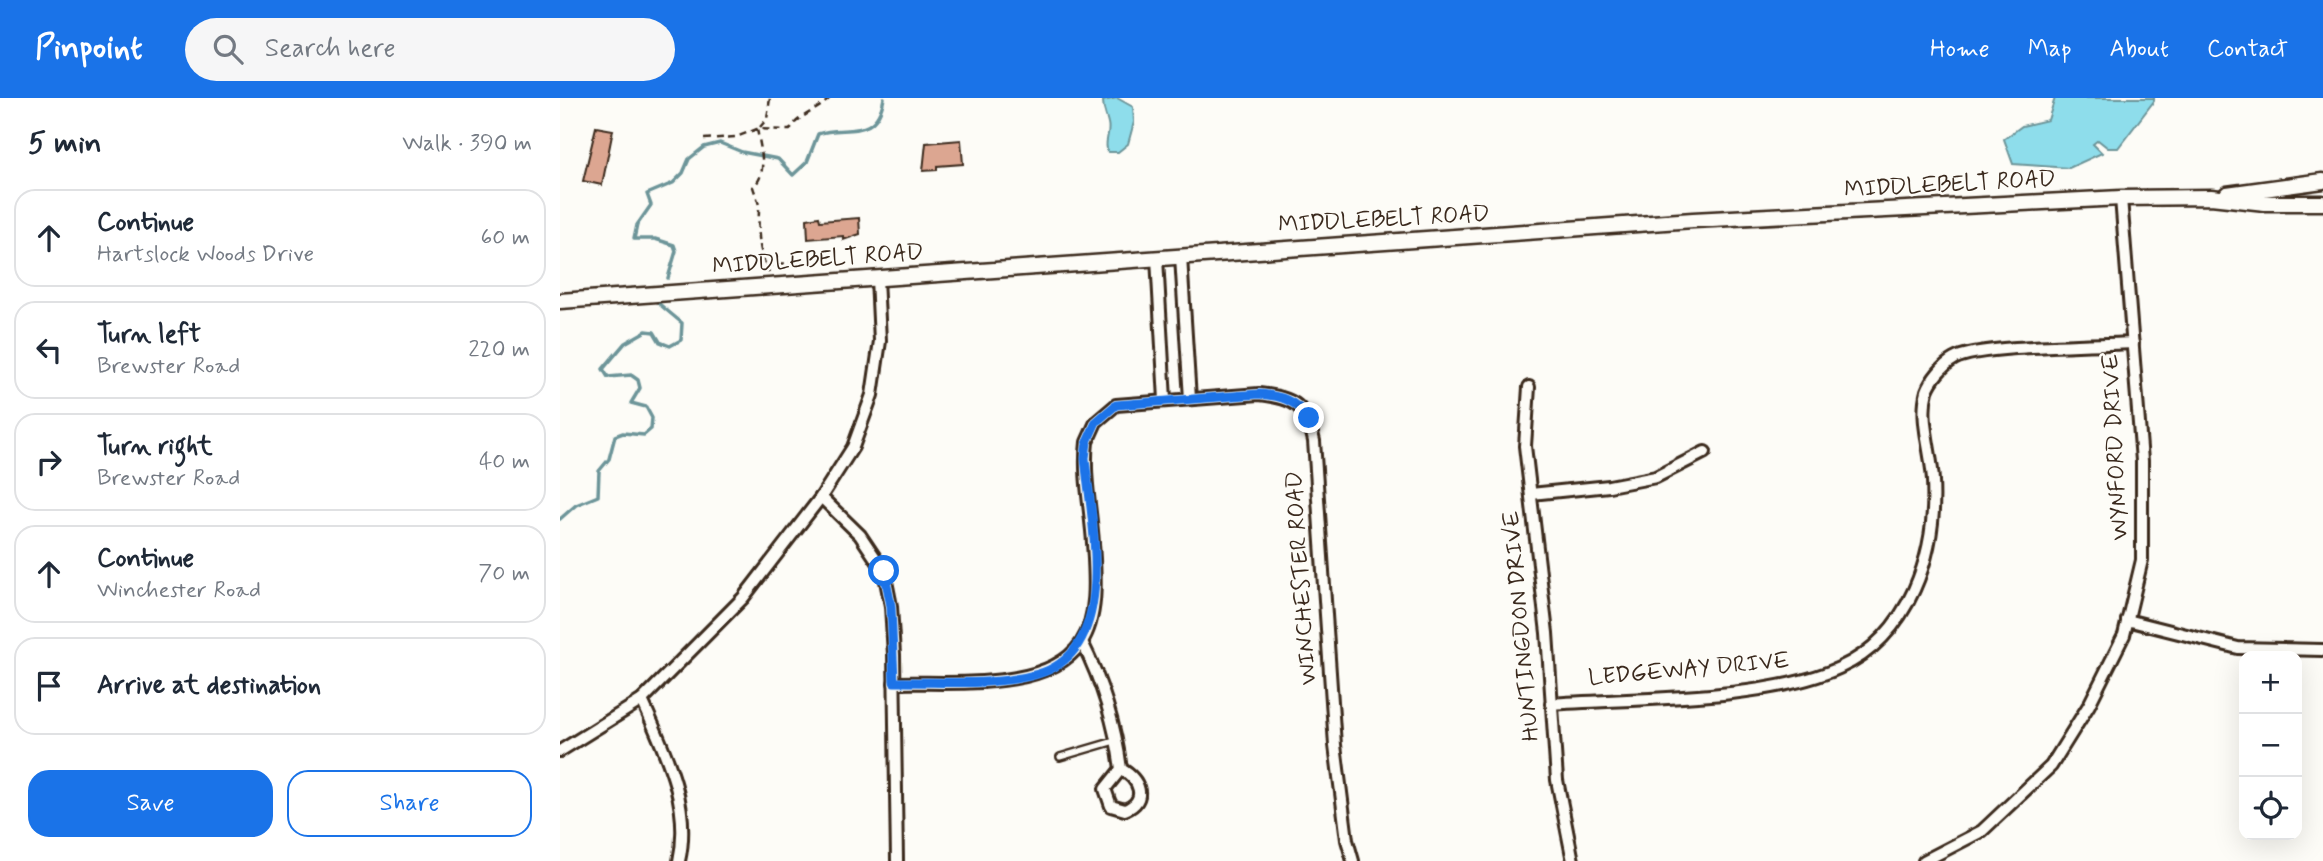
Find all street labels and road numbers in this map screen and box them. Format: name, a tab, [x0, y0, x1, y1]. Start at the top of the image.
street label: MIDDLEBELT ROAD	[1843, 164, 2057, 206]
street label: MIDDLEBELT ROAD	[1277, 199, 1491, 241]
street label: MIDDLEBELT ROAD	[711, 238, 925, 282]
street label: WYNFORD DRIVE	[2096, 353, 2136, 541]
street label: WINCHESTER ROAD	[1280, 470, 1324, 686]
street label: HUNTINGDON DRIVE	[1497, 509, 1547, 743]
street label: LEDGEWAY DRIVE	[1587, 646, 1791, 694]

